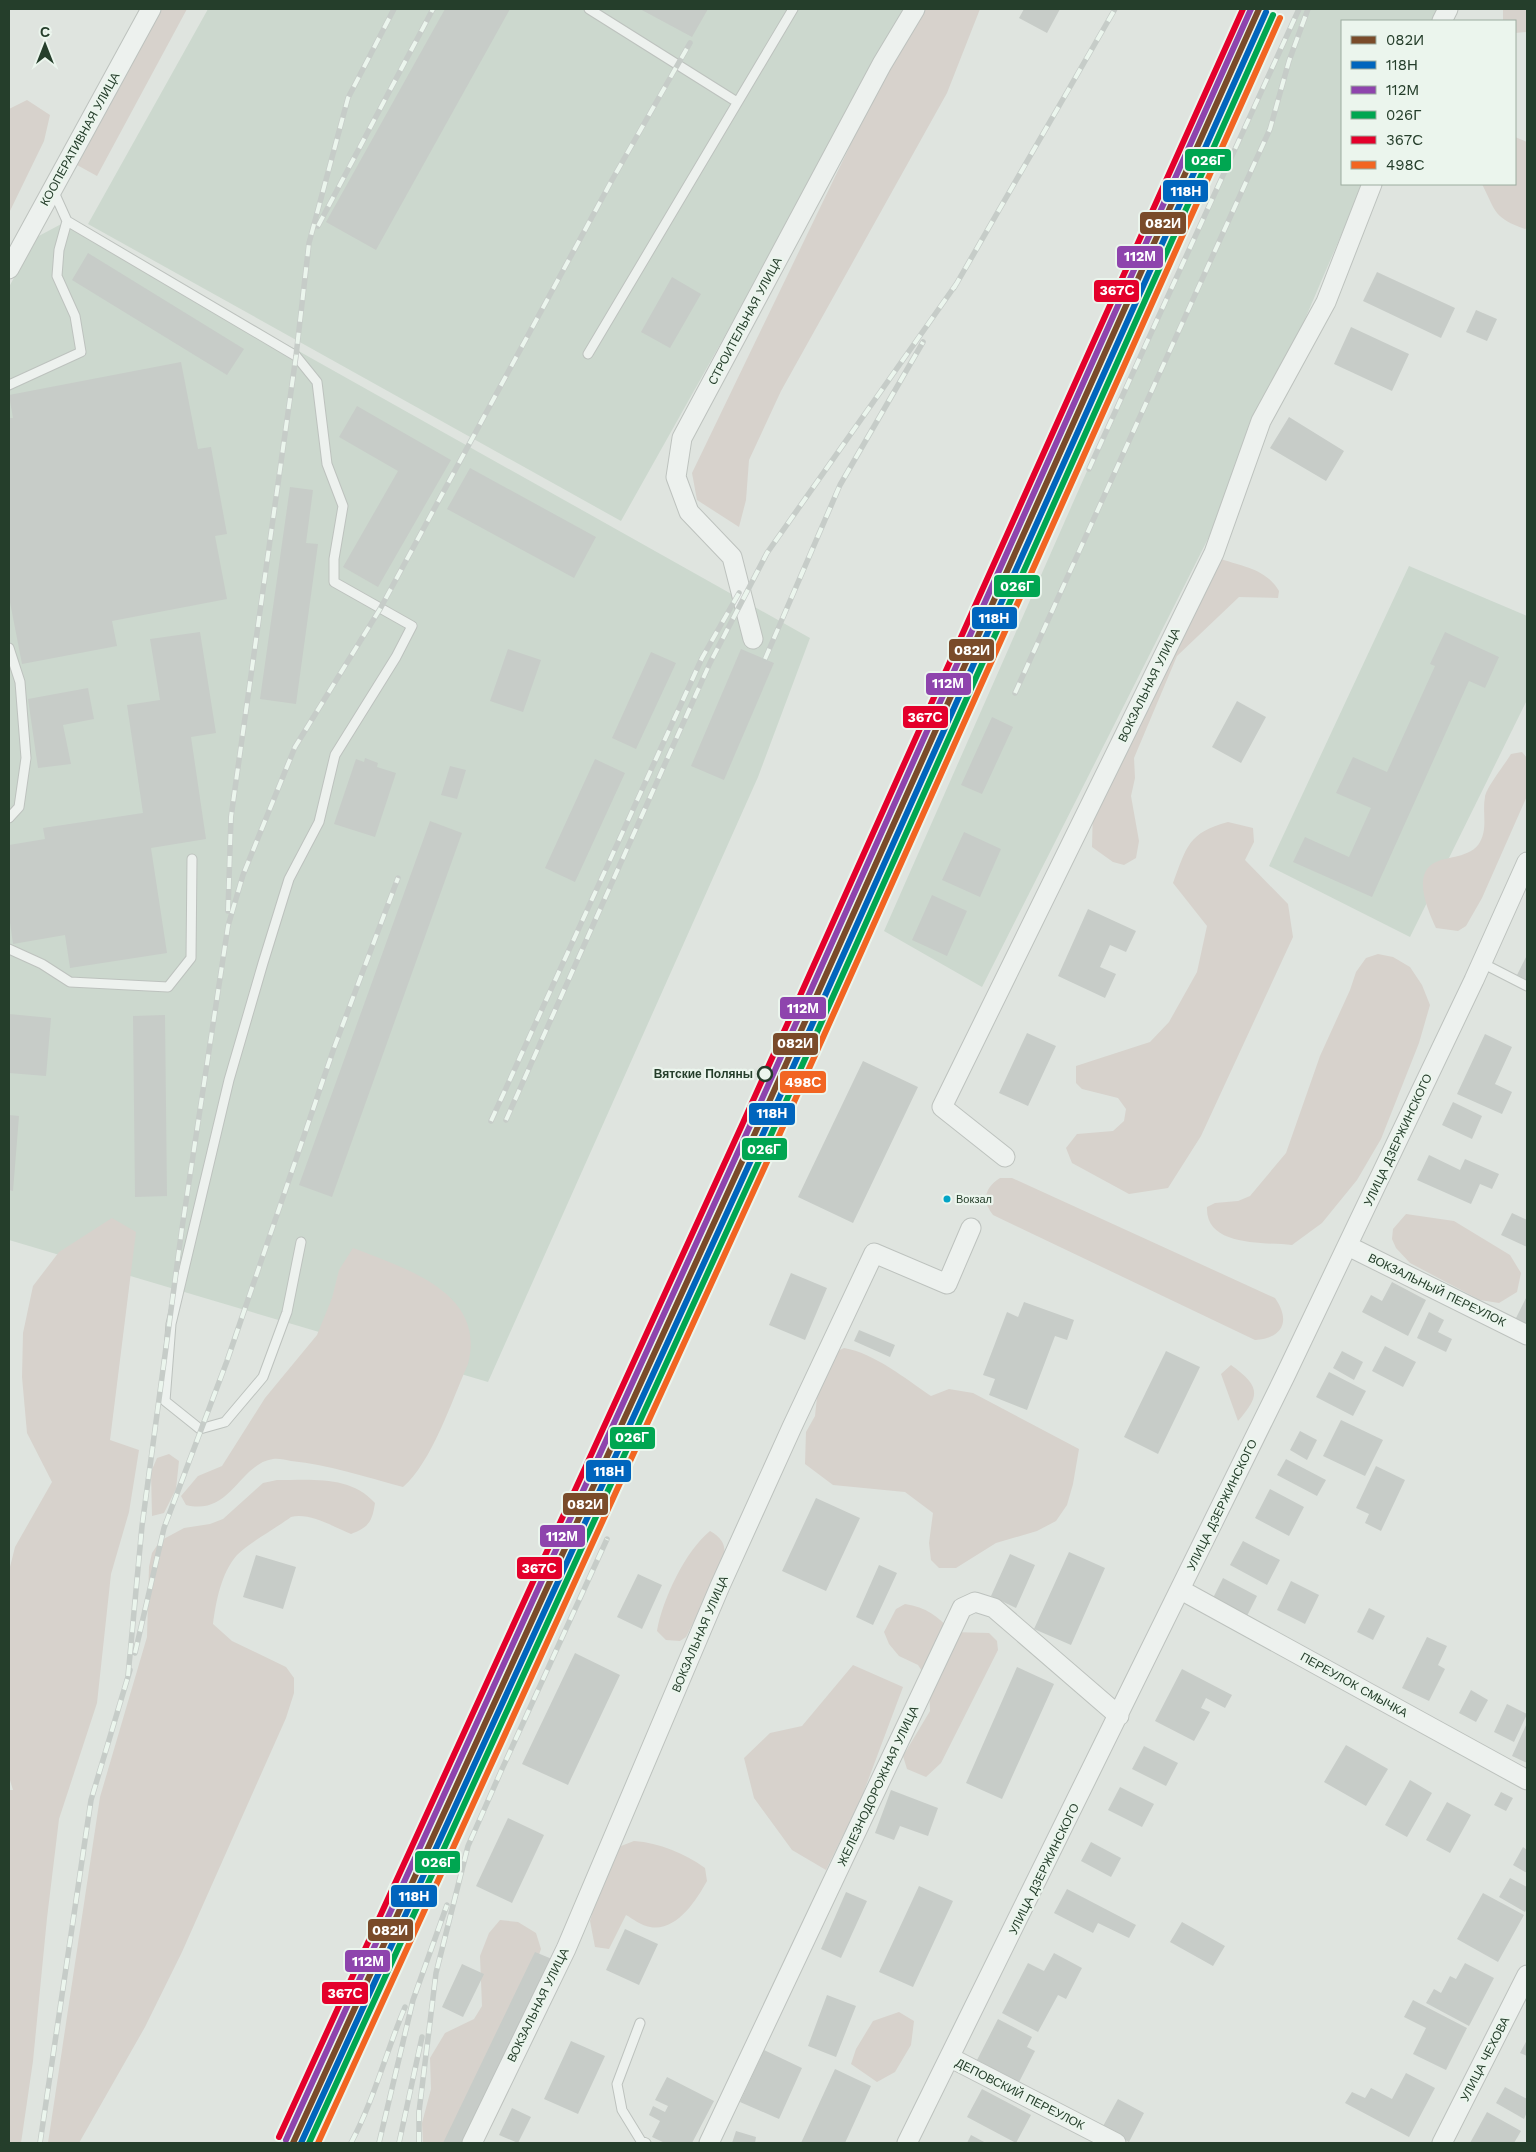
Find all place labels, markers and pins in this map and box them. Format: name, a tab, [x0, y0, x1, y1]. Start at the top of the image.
marker: Вятские Поляны	[757, 1066, 773, 1082]
place label: Вятские Поляны	[654, 1067, 753, 1081]
place label: Вокзал	[956, 1193, 992, 1206]
marker: Вокзал	[942, 1194, 952, 1204]

